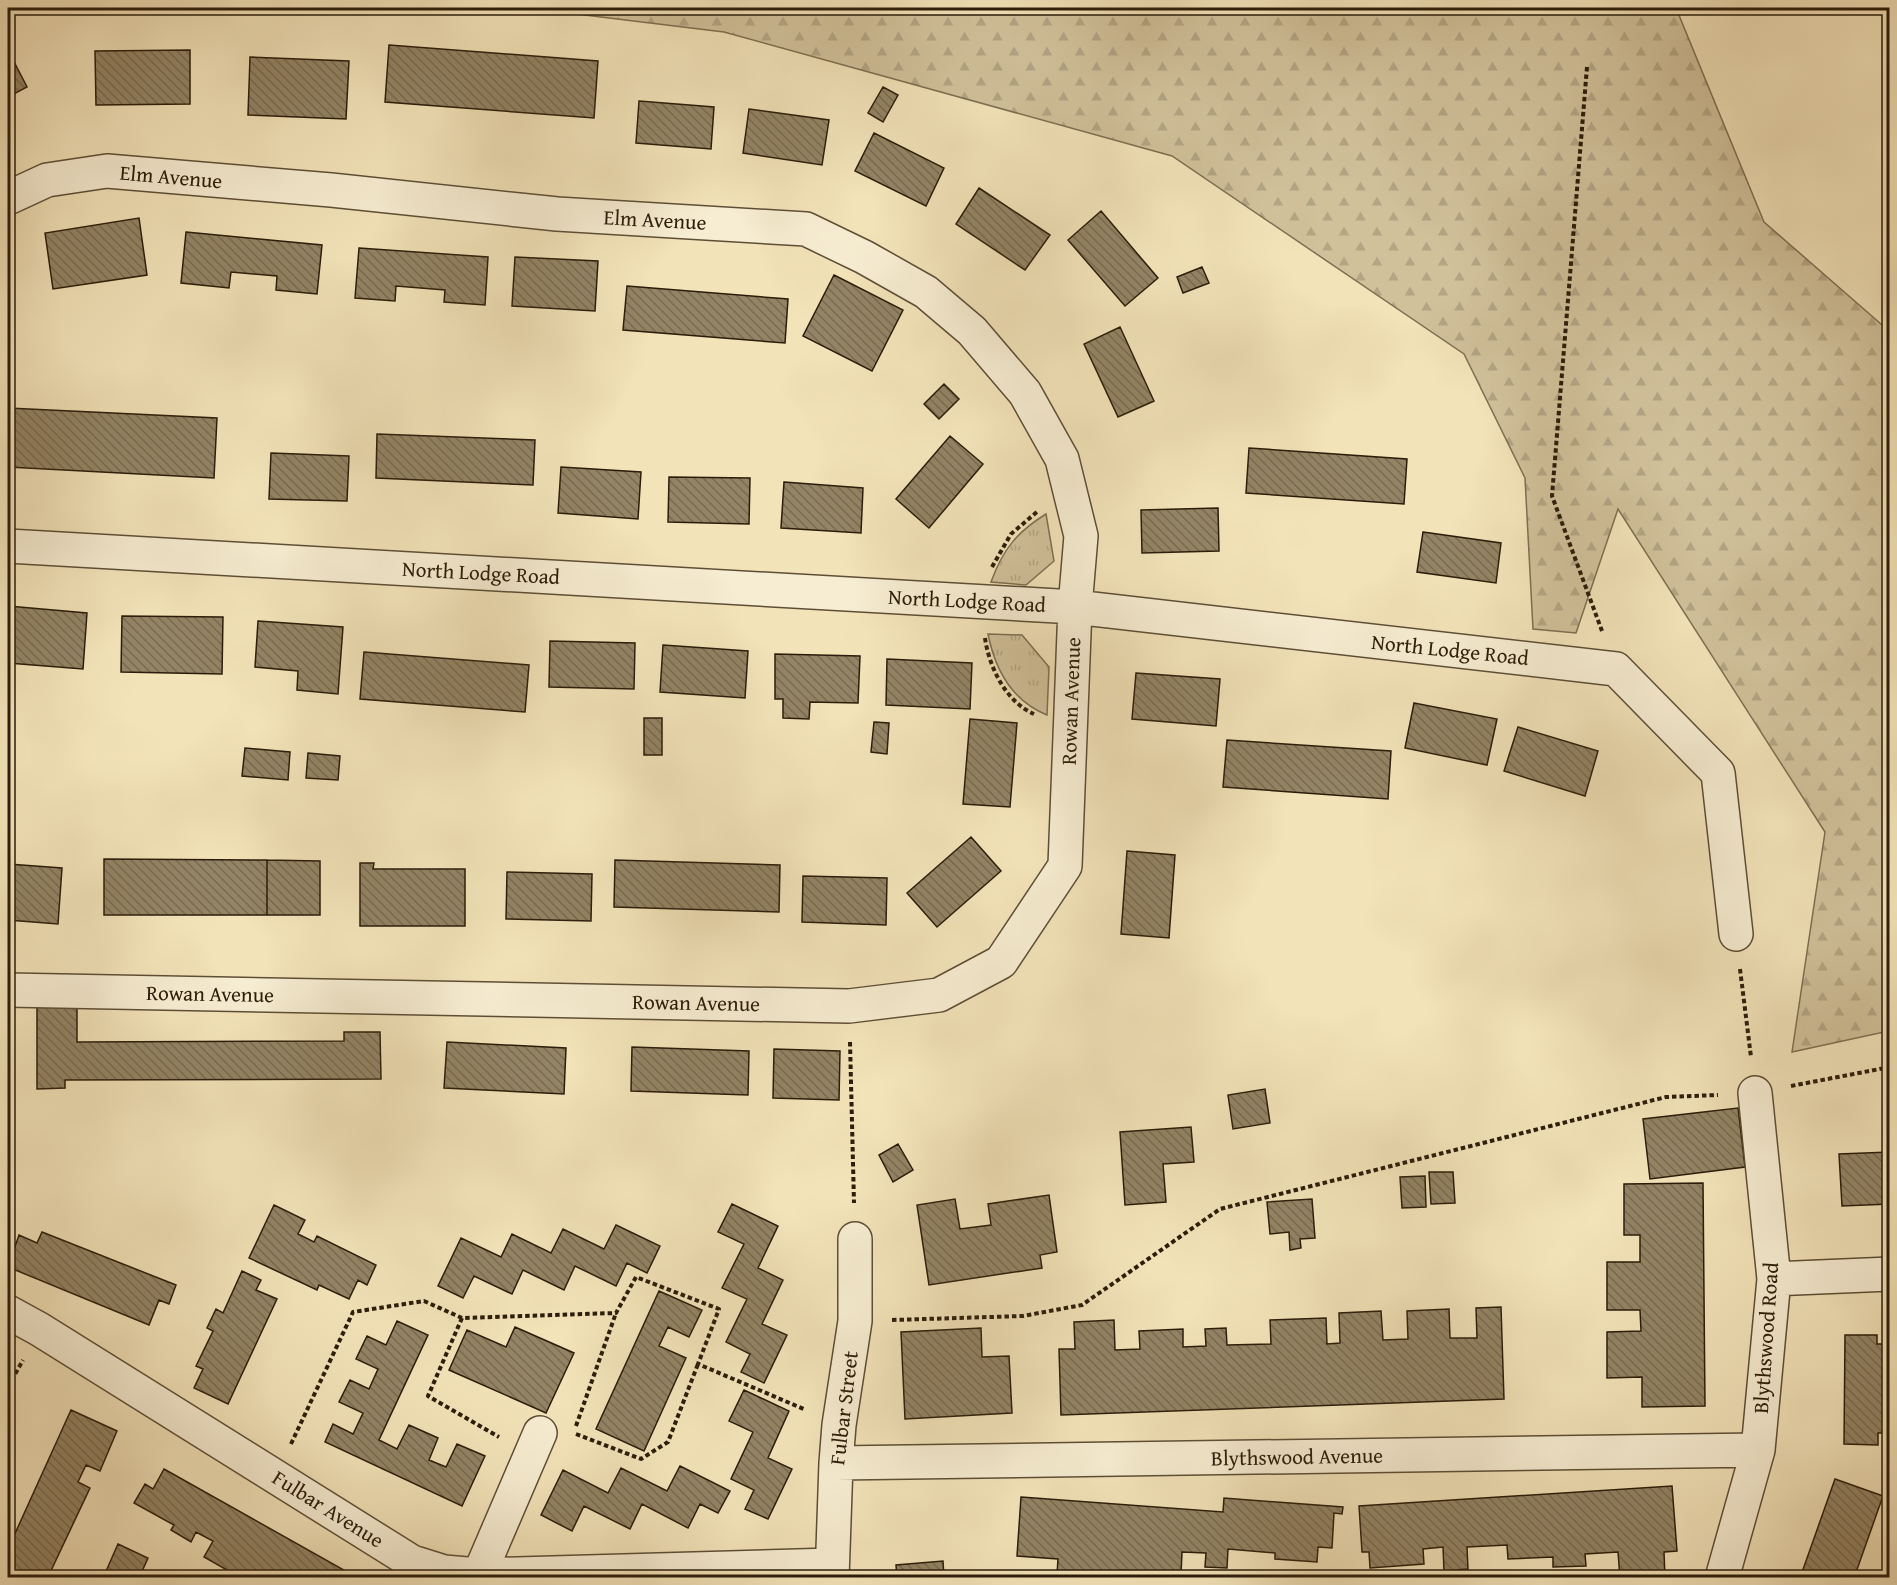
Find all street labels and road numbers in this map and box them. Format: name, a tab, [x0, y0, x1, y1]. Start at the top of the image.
street label: Elm Avenue	[118, 157, 224, 196]
street label: Elm Avenue	[603, 201, 707, 238]
street label: North Lodge Road	[401, 553, 561, 592]
street label: North Lodge Road	[887, 581, 1047, 620]
street label: North Lodge Road	[1370, 626, 1531, 673]
street label: Rowan Avenue	[1053, 636, 1088, 765]
street label: Rowan Avenue	[146, 977, 274, 1010]
street label: Rowan Avenue	[632, 986, 760, 1019]
street label: Blythswood Road	[1745, 1260, 1786, 1415]
street label: Fulbar Street	[821, 1349, 866, 1467]
street label: Blythswood Avenue	[1211, 1439, 1383, 1474]
street label: Fulbar Avenue	[267, 1462, 390, 1555]

